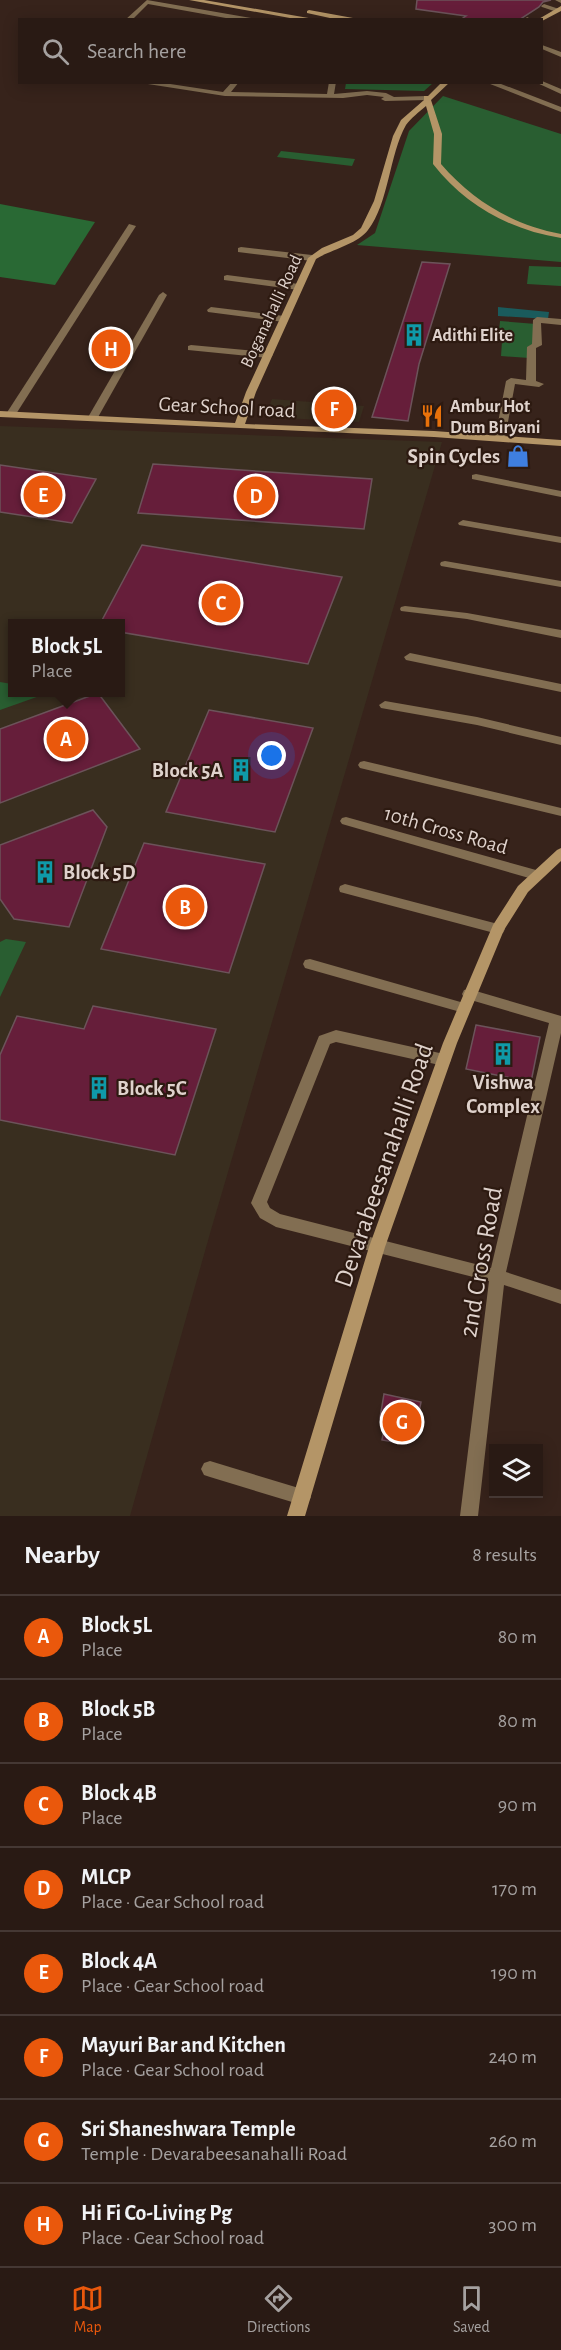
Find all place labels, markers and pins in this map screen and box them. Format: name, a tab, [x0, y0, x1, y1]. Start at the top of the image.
building icon: Adithi Elite	[401, 322, 427, 348]
pin: H	[92, 326, 130, 372]
place label: Adithi Elite	[432, 327, 513, 345]
pin: F	[314, 386, 354, 432]
place label: Ambur Hot Dum Biryani	[450, 398, 540, 437]
restaurant icon: Ambur Hot Dum Biryani	[419, 403, 445, 429]
shop icon: Spin Cycles	[505, 443, 531, 469]
place label: Spin Cycles	[408, 446, 500, 467]
pin: E	[24, 472, 63, 518]
pin: D	[236, 474, 276, 518]
pin: C	[202, 580, 240, 626]
pin: A	[46, 716, 86, 762]
building icon: Block 5A	[228, 757, 254, 783]
place label: Block 5A	[152, 760, 223, 781]
building icon: Block 5D	[32, 859, 58, 885]
place label: Block 5D	[63, 862, 136, 883]
pin: B	[166, 884, 204, 930]
building icon: Vishwa Complex	[490, 1041, 516, 1067]
place label: Vishwa Complex	[466, 1072, 540, 1117]
building icon: Block 5C	[86, 1075, 112, 1101]
place label: Block 5C	[117, 1078, 187, 1099]
pin: G	[382, 1400, 422, 1444]

